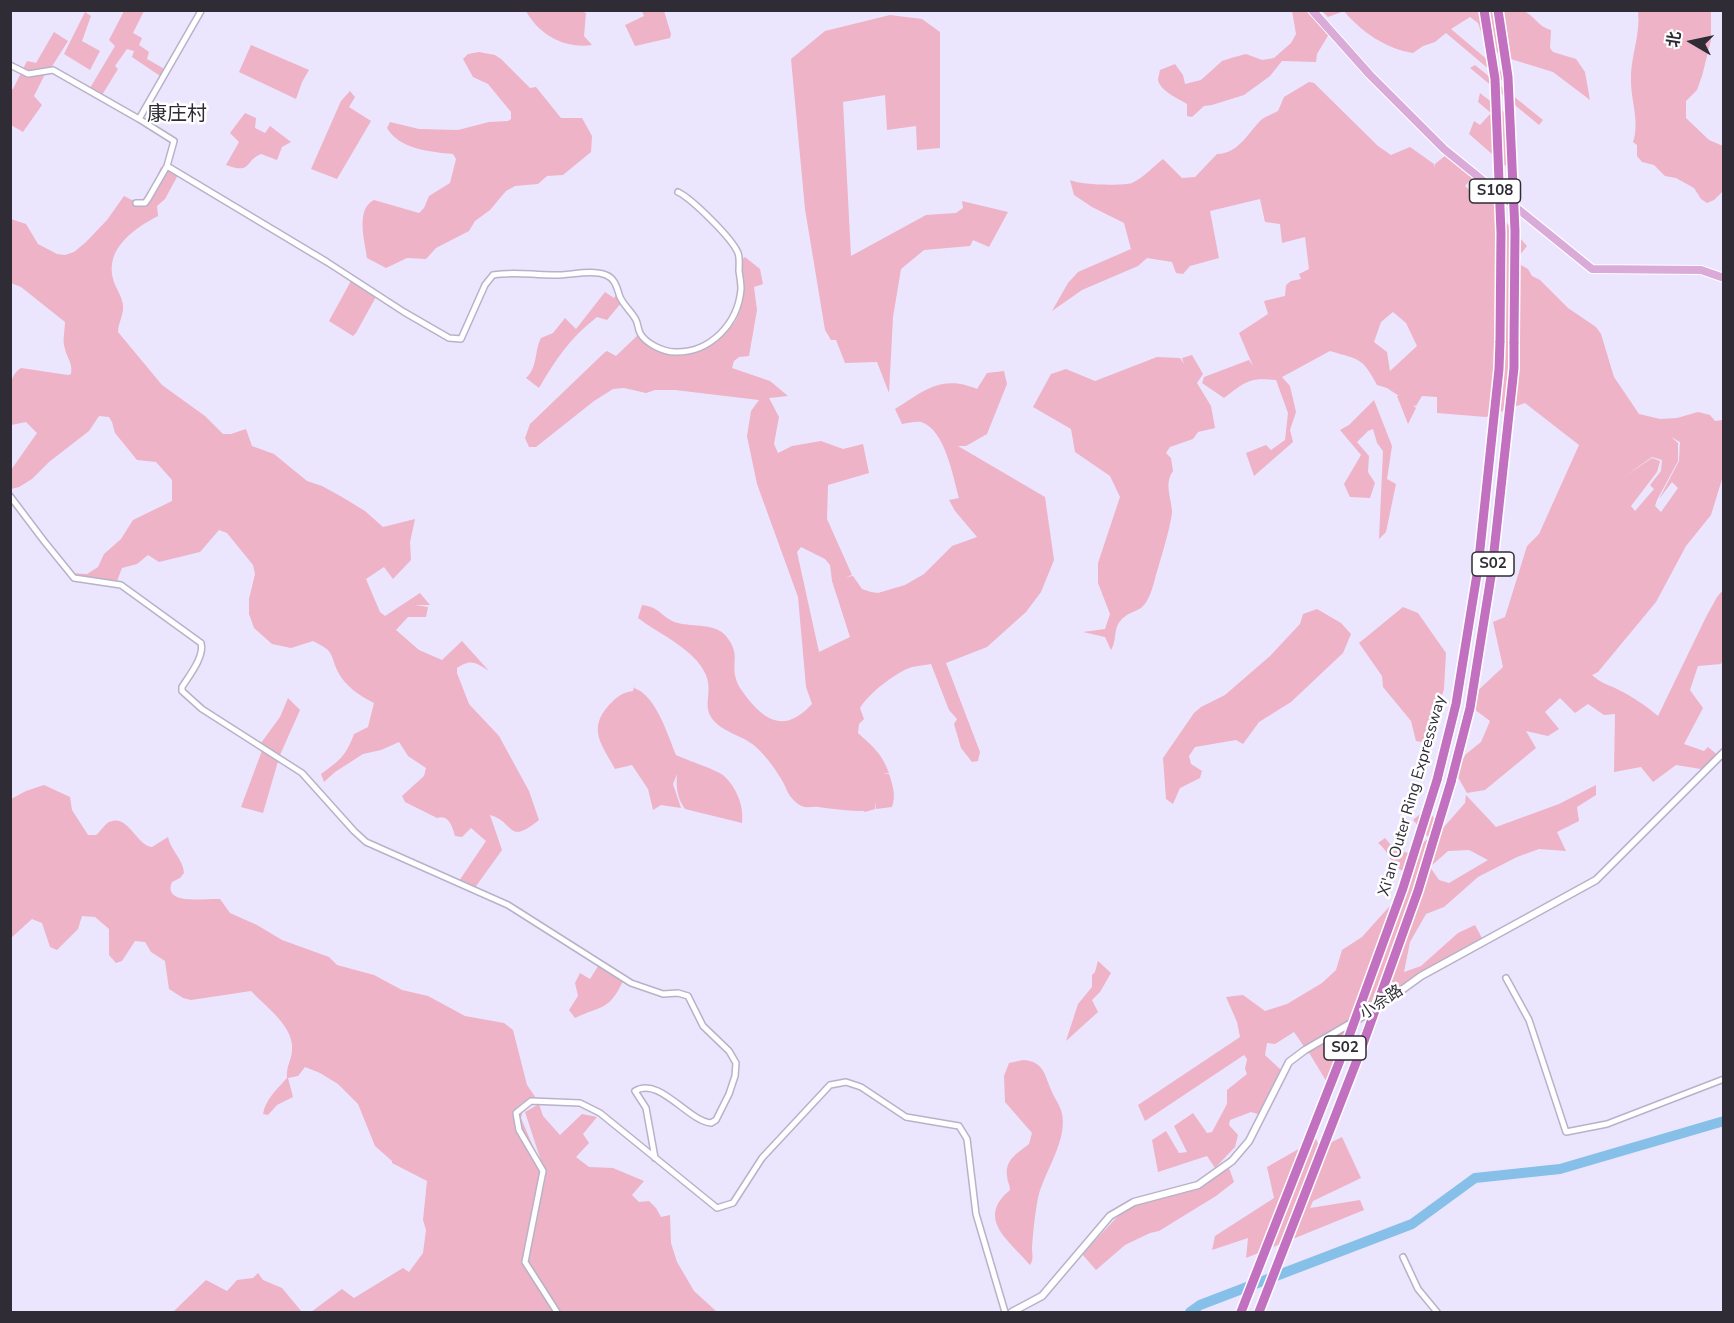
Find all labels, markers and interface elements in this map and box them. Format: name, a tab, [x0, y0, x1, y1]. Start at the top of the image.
north arrow	[1662, 12, 1722, 72]
text: 北	[1662, 30, 1686, 49]
district label: 康庄村	[147, 103, 207, 127]
road number: S108	[1470, 179, 1520, 203]
road number: S02	[1472, 552, 1514, 576]
street label: Xi'an Outer Ring Expressway	[1375, 693, 1451, 899]
street label: 小佘路	[1357, 982, 1407, 1024]
road number: S02	[1324, 1036, 1366, 1060]

